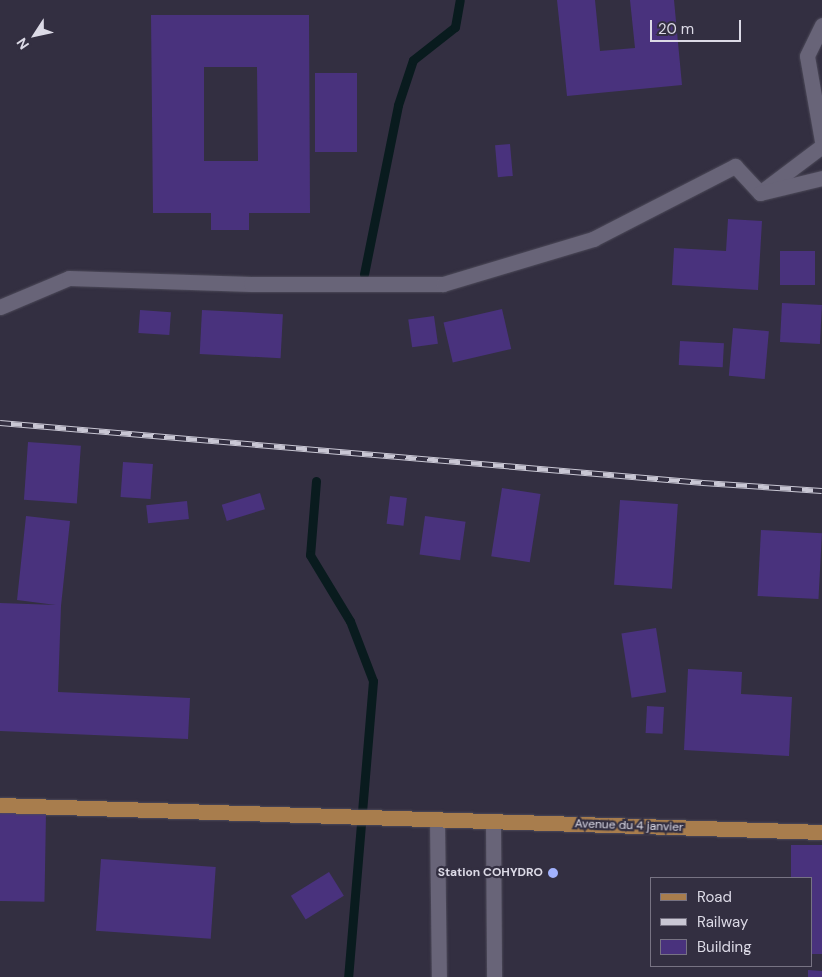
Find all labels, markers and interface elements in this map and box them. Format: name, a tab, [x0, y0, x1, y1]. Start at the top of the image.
north arrow	[10, 10, 60, 60]
scale bar	[652, 10, 743, 42]
text: 20 m	[658, 19, 694, 39]
text: N	[12, 34, 33, 53]
street label: Avenue du 4 janvier	[574, 817, 684, 835]
place label: Station COHYDRO	[438, 866, 543, 880]
marker: Station COHYDRO	[547, 867, 559, 879]
legend	[650, 877, 812, 967]
text: Road	[697, 887, 732, 907]
text: Railway	[697, 912, 748, 932]
text: Building	[697, 937, 752, 957]

